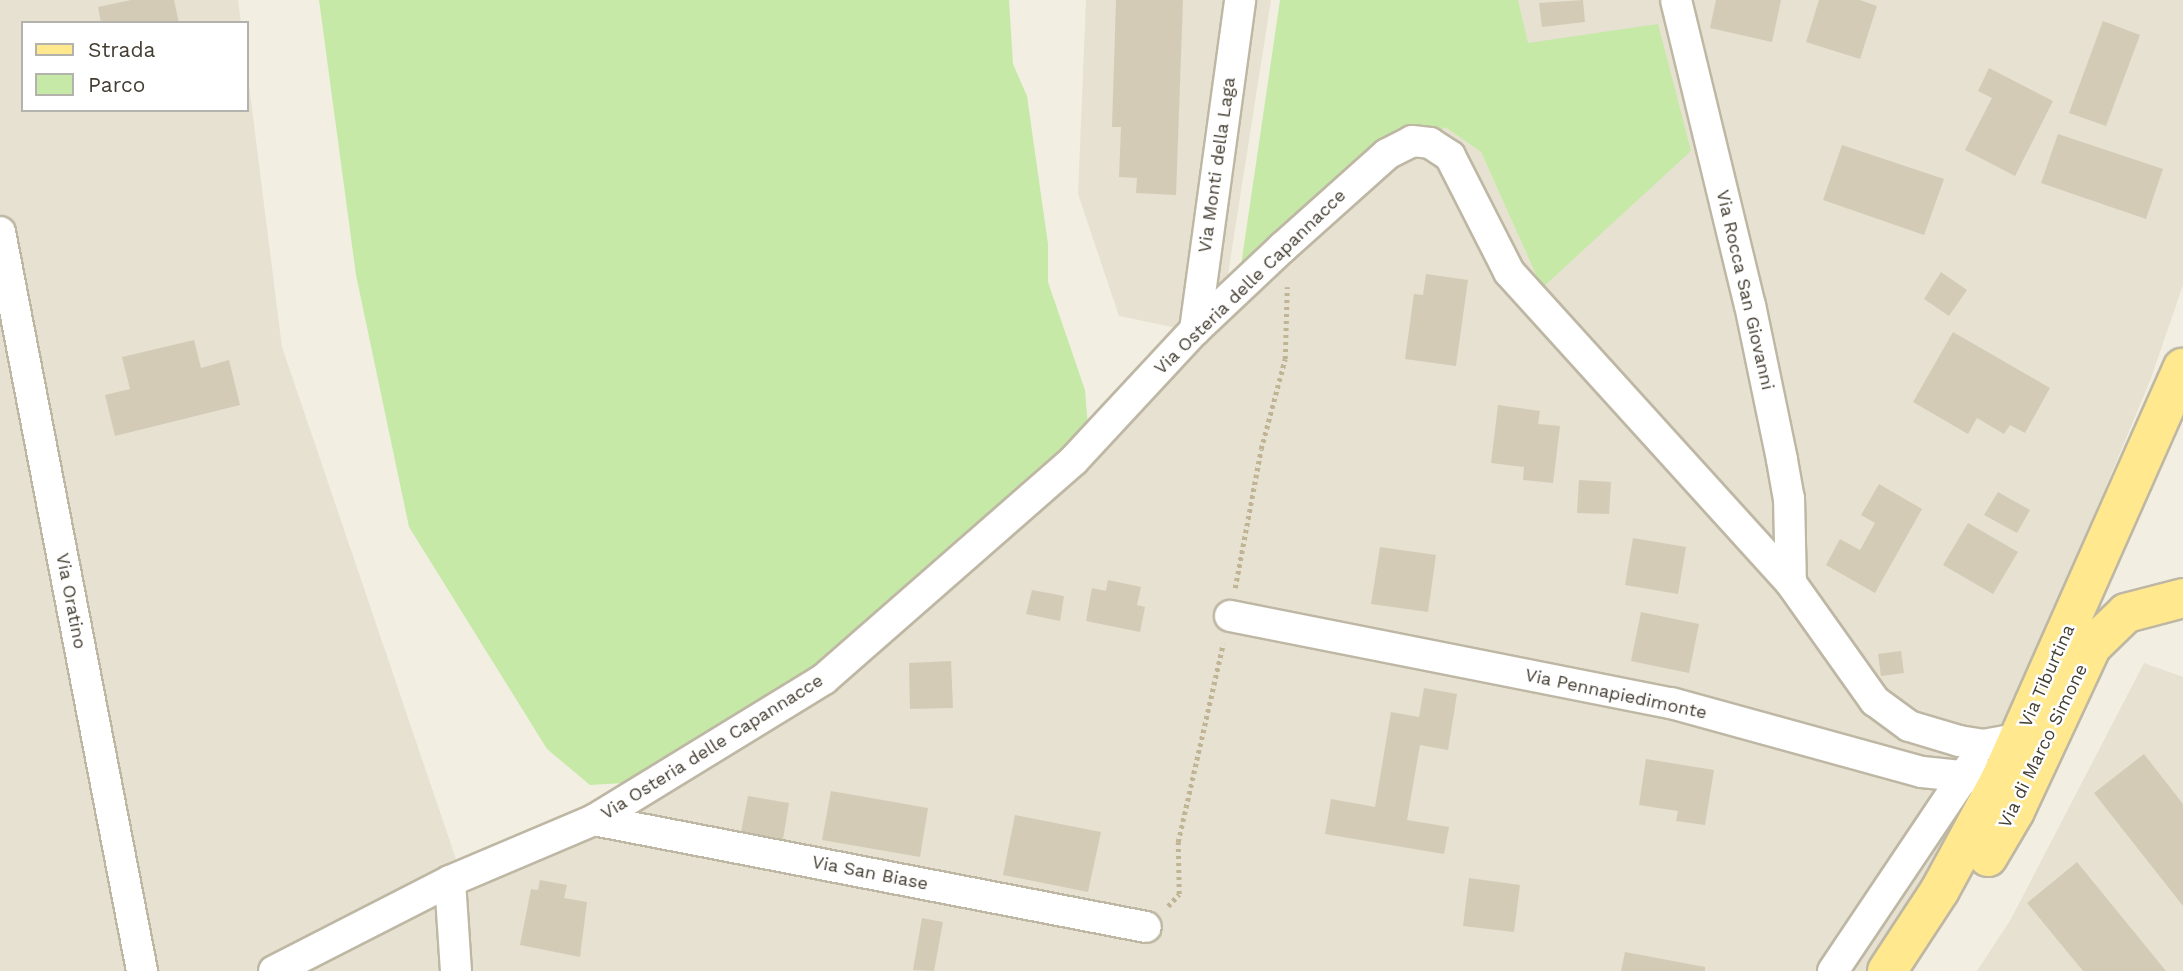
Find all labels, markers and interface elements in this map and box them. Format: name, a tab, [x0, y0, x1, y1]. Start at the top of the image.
legend	[21, 21, 248, 112]
text: Strada	[88, 37, 155, 62]
text: Parco	[88, 72, 145, 97]
street label: Via Monti della Laga	[1194, 75, 1240, 255]
street label: Via Osteria delle Capannacce	[1150, 184, 1350, 380]
street label: Via Rocca San Giovanni	[1711, 187, 1779, 393]
street label: Via Oratino	[51, 551, 91, 651]
street label: Via Tiburtina	[2015, 621, 2079, 731]
street label: Via di Marco Simone	[1994, 660, 2092, 832]
street label: Via Pennapiedimonte	[1523, 664, 1709, 724]
street label: Via Osteria delle Capannacce	[597, 669, 827, 825]
street label: Via San Biase	[810, 851, 930, 895]

